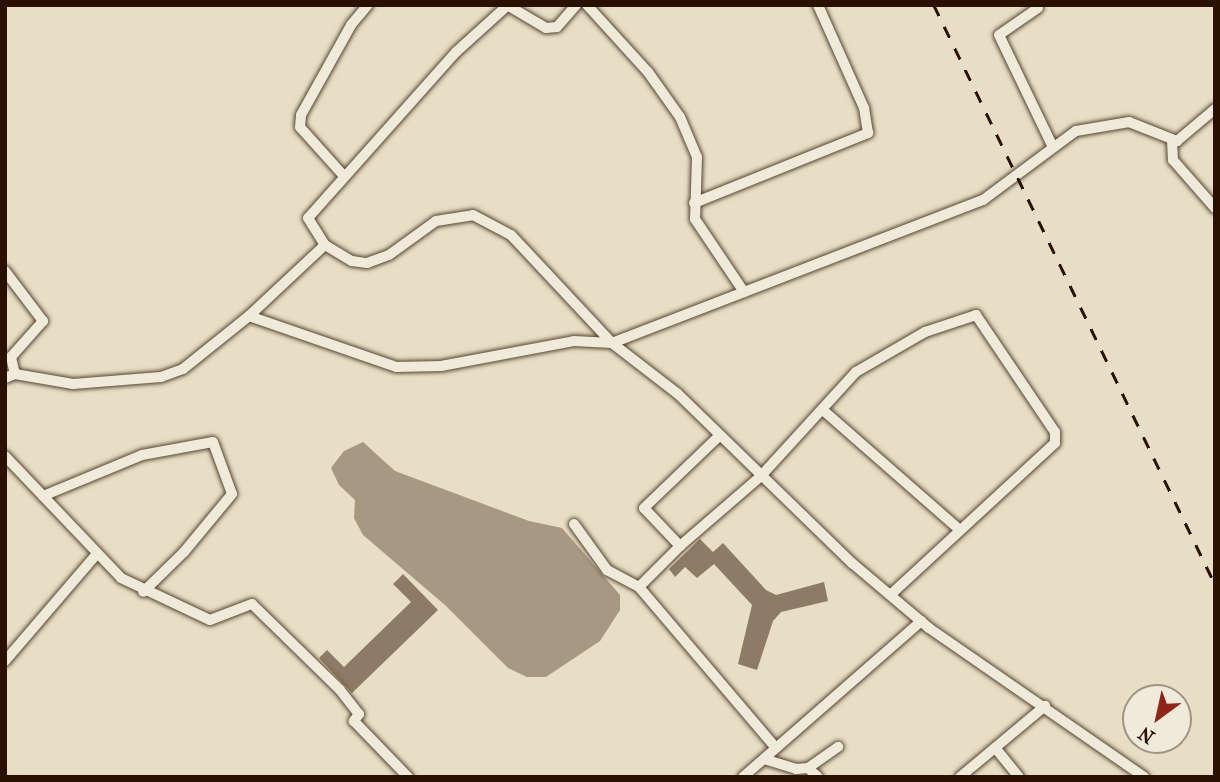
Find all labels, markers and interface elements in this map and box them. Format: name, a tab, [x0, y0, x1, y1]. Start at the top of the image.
north arrow	[1122, 684, 1192, 754]
text: N	[1135, 722, 1159, 748]

